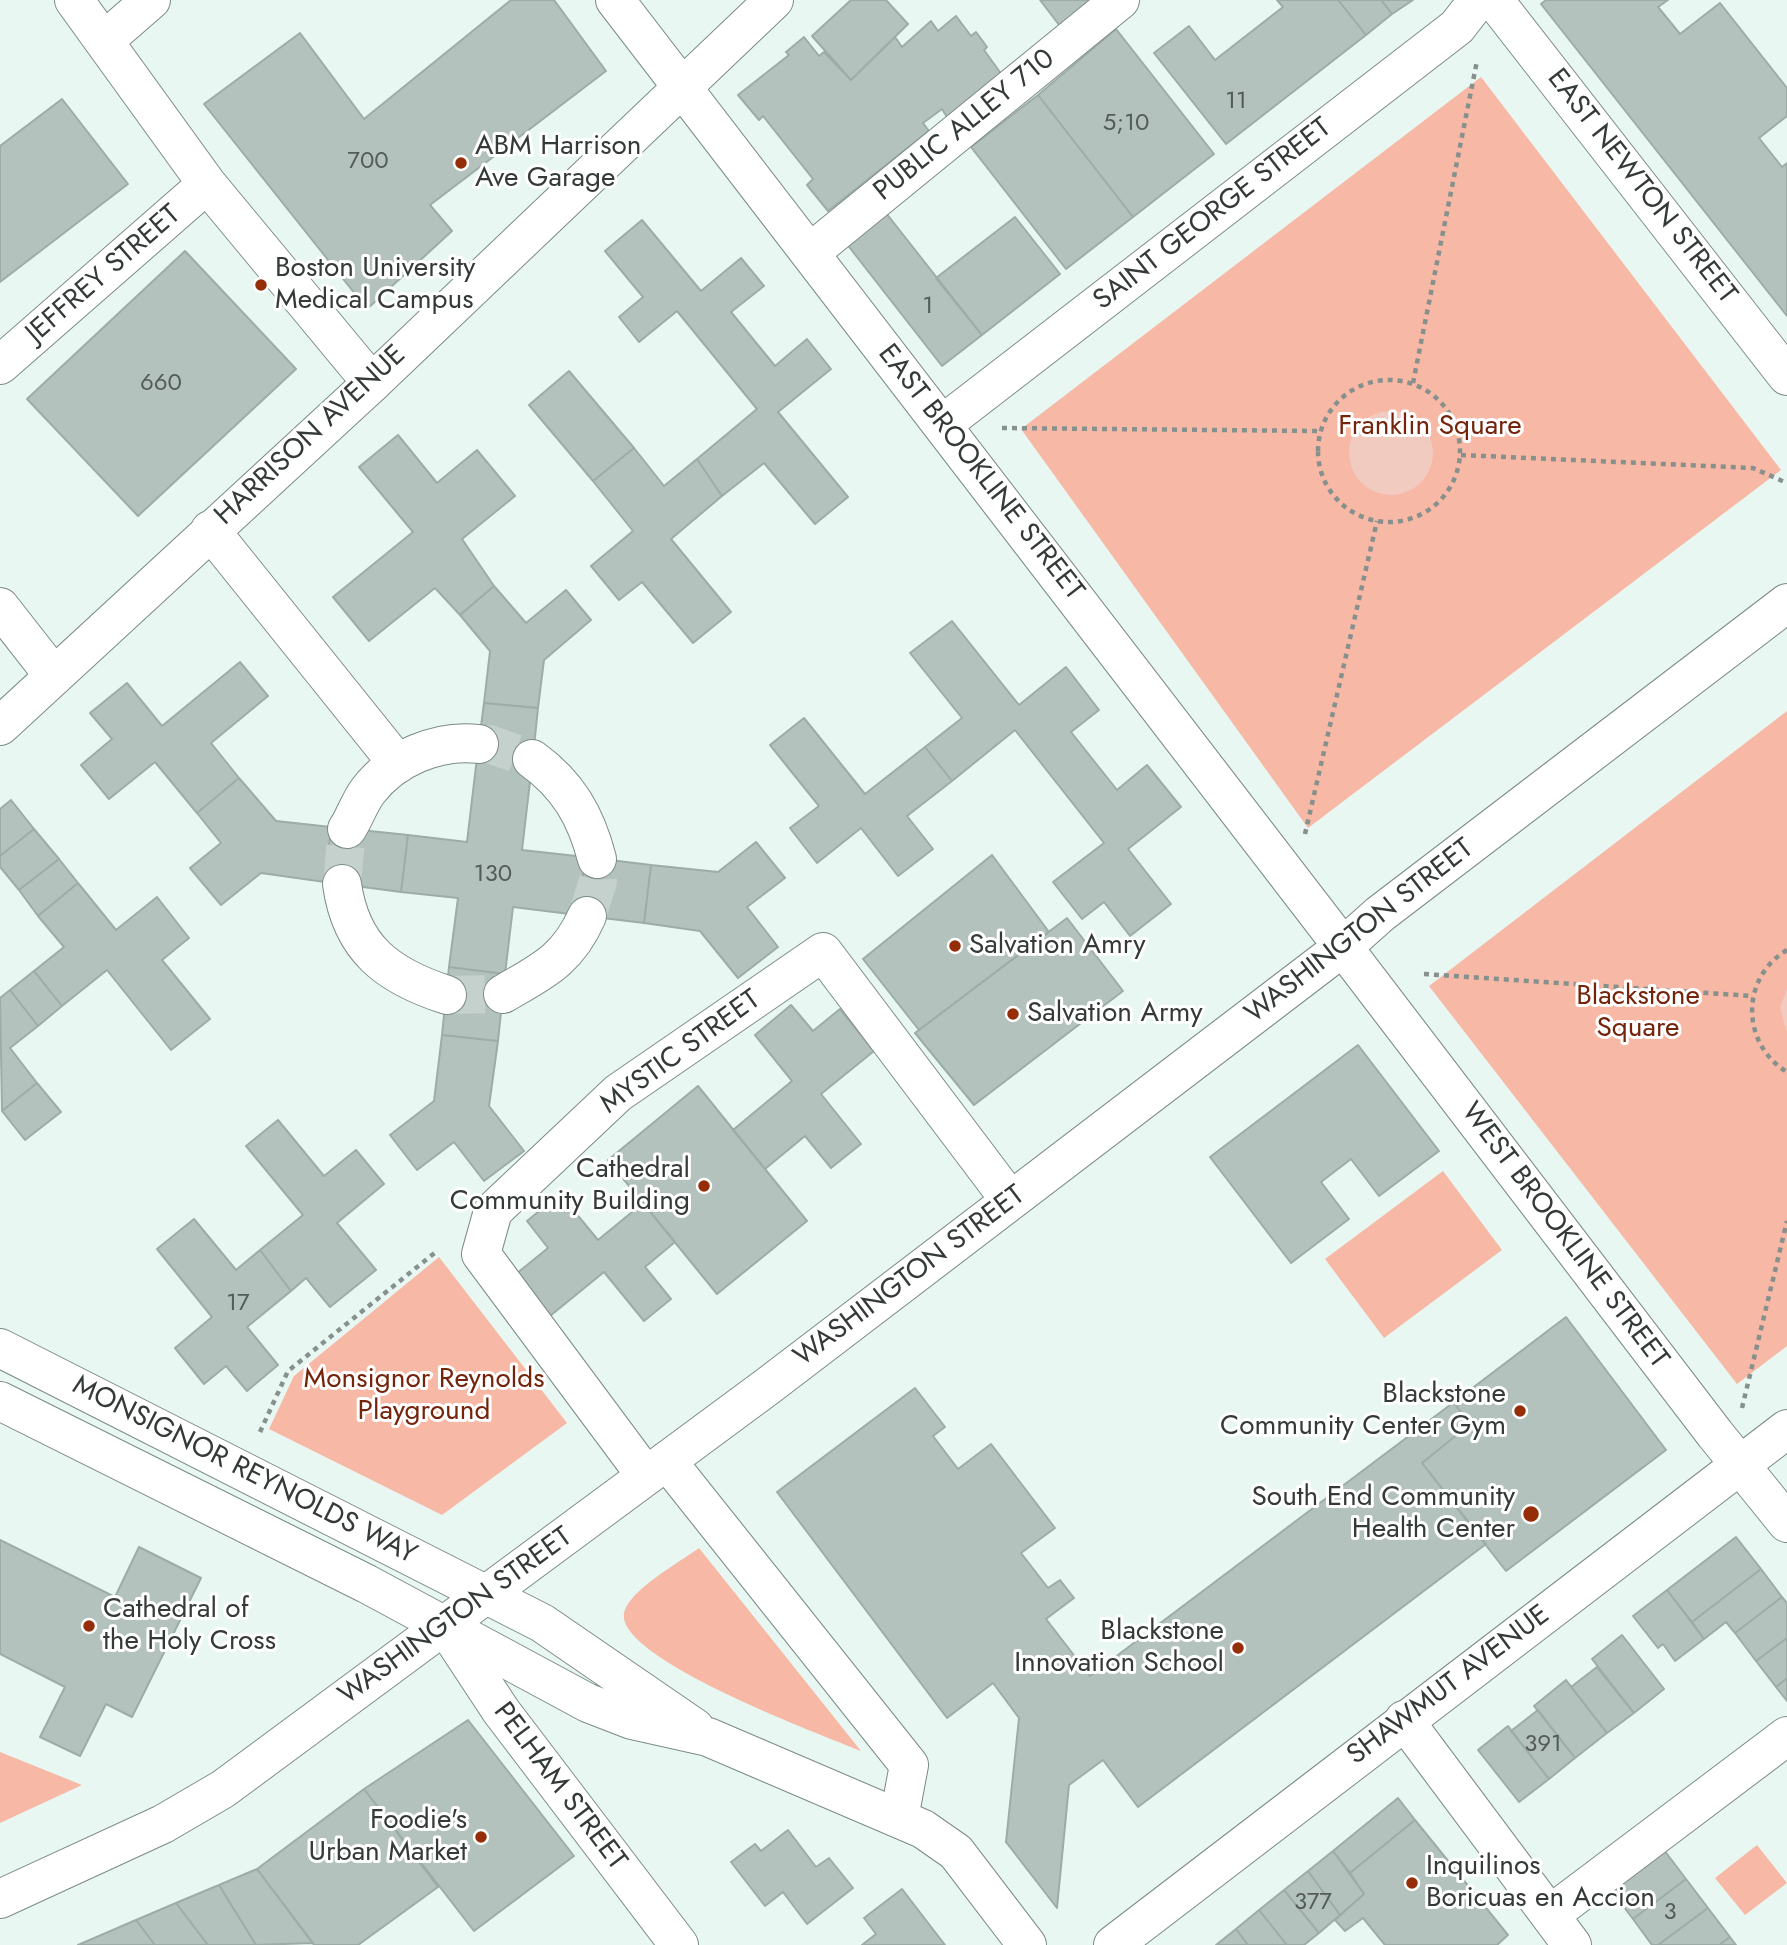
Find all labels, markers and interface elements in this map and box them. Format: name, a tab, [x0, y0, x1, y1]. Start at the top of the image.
street label: PUBLIC ALLEY 710	[868, 43, 1062, 209]
street label: EAST NEWTON STREET	[1539, 63, 1743, 311]
house number: 11	[1225, 88, 1247, 116]
house number: 5;10	[1103, 110, 1149, 138]
street label: SAINT GEORGE STREET	[1088, 112, 1338, 318]
place label: ABM Harrison Ave Garage	[475, 130, 641, 196]
house number: 700	[347, 148, 389, 176]
marker: ABM Harrison Ave Garage	[453, 155, 469, 171]
street label: JEFFREY STREET	[20, 199, 188, 351]
place label: Boston University Medical Campus	[275, 252, 475, 318]
marker: Boston University Medical Campus	[253, 277, 269, 293]
house number: 1	[923, 293, 933, 321]
street label: HARRISON AVENUE	[209, 339, 413, 533]
street label: EAST BROOKLINE STREET	[870, 339, 1090, 607]
house number: 660	[140, 370, 182, 398]
park label: Franklin Square	[1338, 410, 1522, 444]
street label: WASHINGTON STREET	[1239, 833, 1481, 1031]
house number: 130	[474, 861, 512, 889]
place label: Salvation Amry	[969, 929, 1146, 963]
marker: Salvation Amry	[947, 938, 963, 954]
park label: Blackstone Square	[1576, 980, 1700, 1046]
street label: MYSTIC STREET	[595, 984, 767, 1122]
place label: Salvation Army	[1027, 997, 1203, 1031]
marker: Salvation Army	[1005, 1006, 1021, 1022]
street label: WEST BROOKLINE STREET	[1453, 1096, 1675, 1376]
place label: Cathedral Community Building	[450, 1153, 690, 1219]
marker: Cathedral Community Building	[696, 1178, 712, 1194]
street label: WASHINGTON STREET	[788, 1179, 1032, 1375]
house number: 17	[226, 1290, 250, 1318]
park label: Monsignor Reynolds Playground	[304, 1363, 544, 1429]
street label: MONSIGNOR REYNOLDS WAY	[66, 1369, 422, 1573]
place label: Blackstone Community Center Gym	[1220, 1378, 1506, 1444]
marker: Blackstone Community Center Gym	[1512, 1403, 1528, 1419]
place label: South End Community Health Center	[1252, 1481, 1515, 1547]
marker: South End Community Health Center	[1521, 1504, 1541, 1524]
street label: WASHINGTON STREET	[333, 1521, 579, 1713]
place label: Cathedral of the Holy Cross	[103, 1593, 276, 1659]
street label: SHAWMUT AVENUE	[1341, 1599, 1557, 1773]
place label: Blackstone Innovation School	[1014, 1615, 1224, 1681]
marker: Cathedral of the Holy Cross	[81, 1618, 97, 1634]
marker: Blackstone Innovation School	[1230, 1640, 1246, 1656]
street label: PELHAM STREET	[485, 1697, 633, 1877]
house number: 391	[1524, 1731, 1562, 1759]
place label: Foodie's Urban Market	[309, 1804, 467, 1870]
marker: Foodie's Urban Market	[473, 1829, 489, 1845]
place label: Inquilinos Boricuas en Accion	[1426, 1850, 1655, 1916]
marker: Inquilinos Boricuas en Accion	[1404, 1875, 1420, 1891]
house number: 377	[1294, 1889, 1332, 1917]
house number: 3	[1663, 1899, 1677, 1927]

